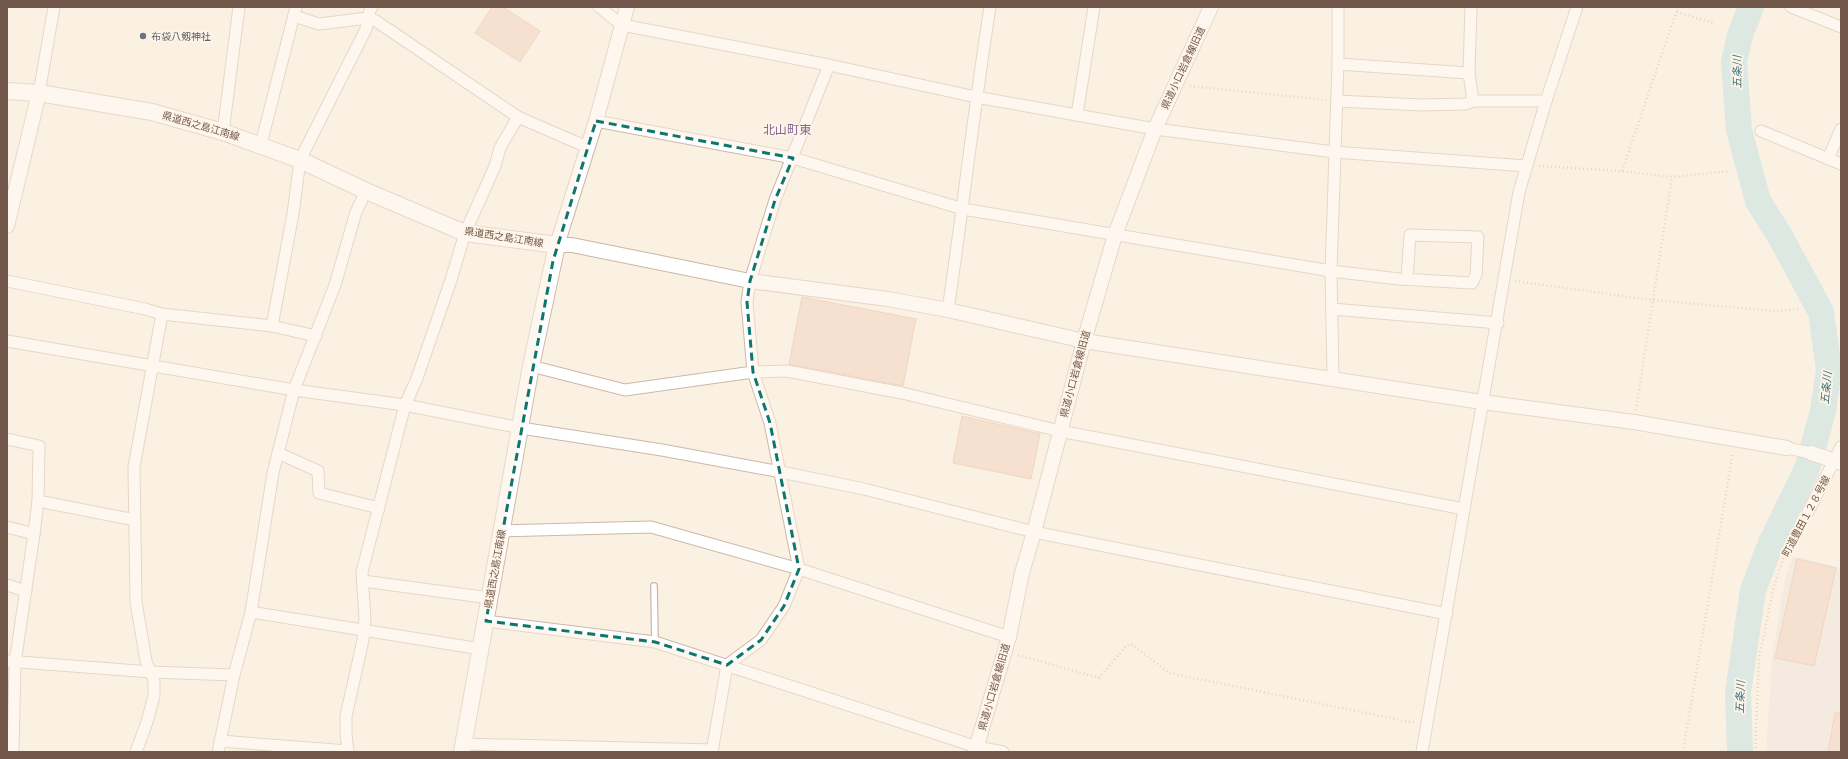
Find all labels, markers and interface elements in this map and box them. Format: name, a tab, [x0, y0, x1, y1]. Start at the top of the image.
street label: 県道小口岩倉線旧道	[1158, 24, 1208, 112]
place label: 布袋八剱神社	[151, 30, 211, 43]
marker: 布袋八剱神社	[138, 31, 148, 41]
water label: 五条川	[1730, 55, 1744, 89]
street label: 県道西之島江南線	[161, 109, 241, 143]
district label: 北山町東	[763, 122, 811, 137]
street label: 県道西之島江南線	[463, 224, 545, 250]
street label: 県道小口岩倉線旧道	[1057, 329, 1093, 419]
water label: 五条川	[1817, 370, 1835, 405]
street label: 町道豊田１２８号線	[1779, 473, 1833, 559]
street label: 県道西之島江南線	[482, 528, 508, 610]
street label: 県道小口岩倉線旧道	[975, 642, 1013, 732]
water label: 五条川	[1732, 679, 1748, 714]

